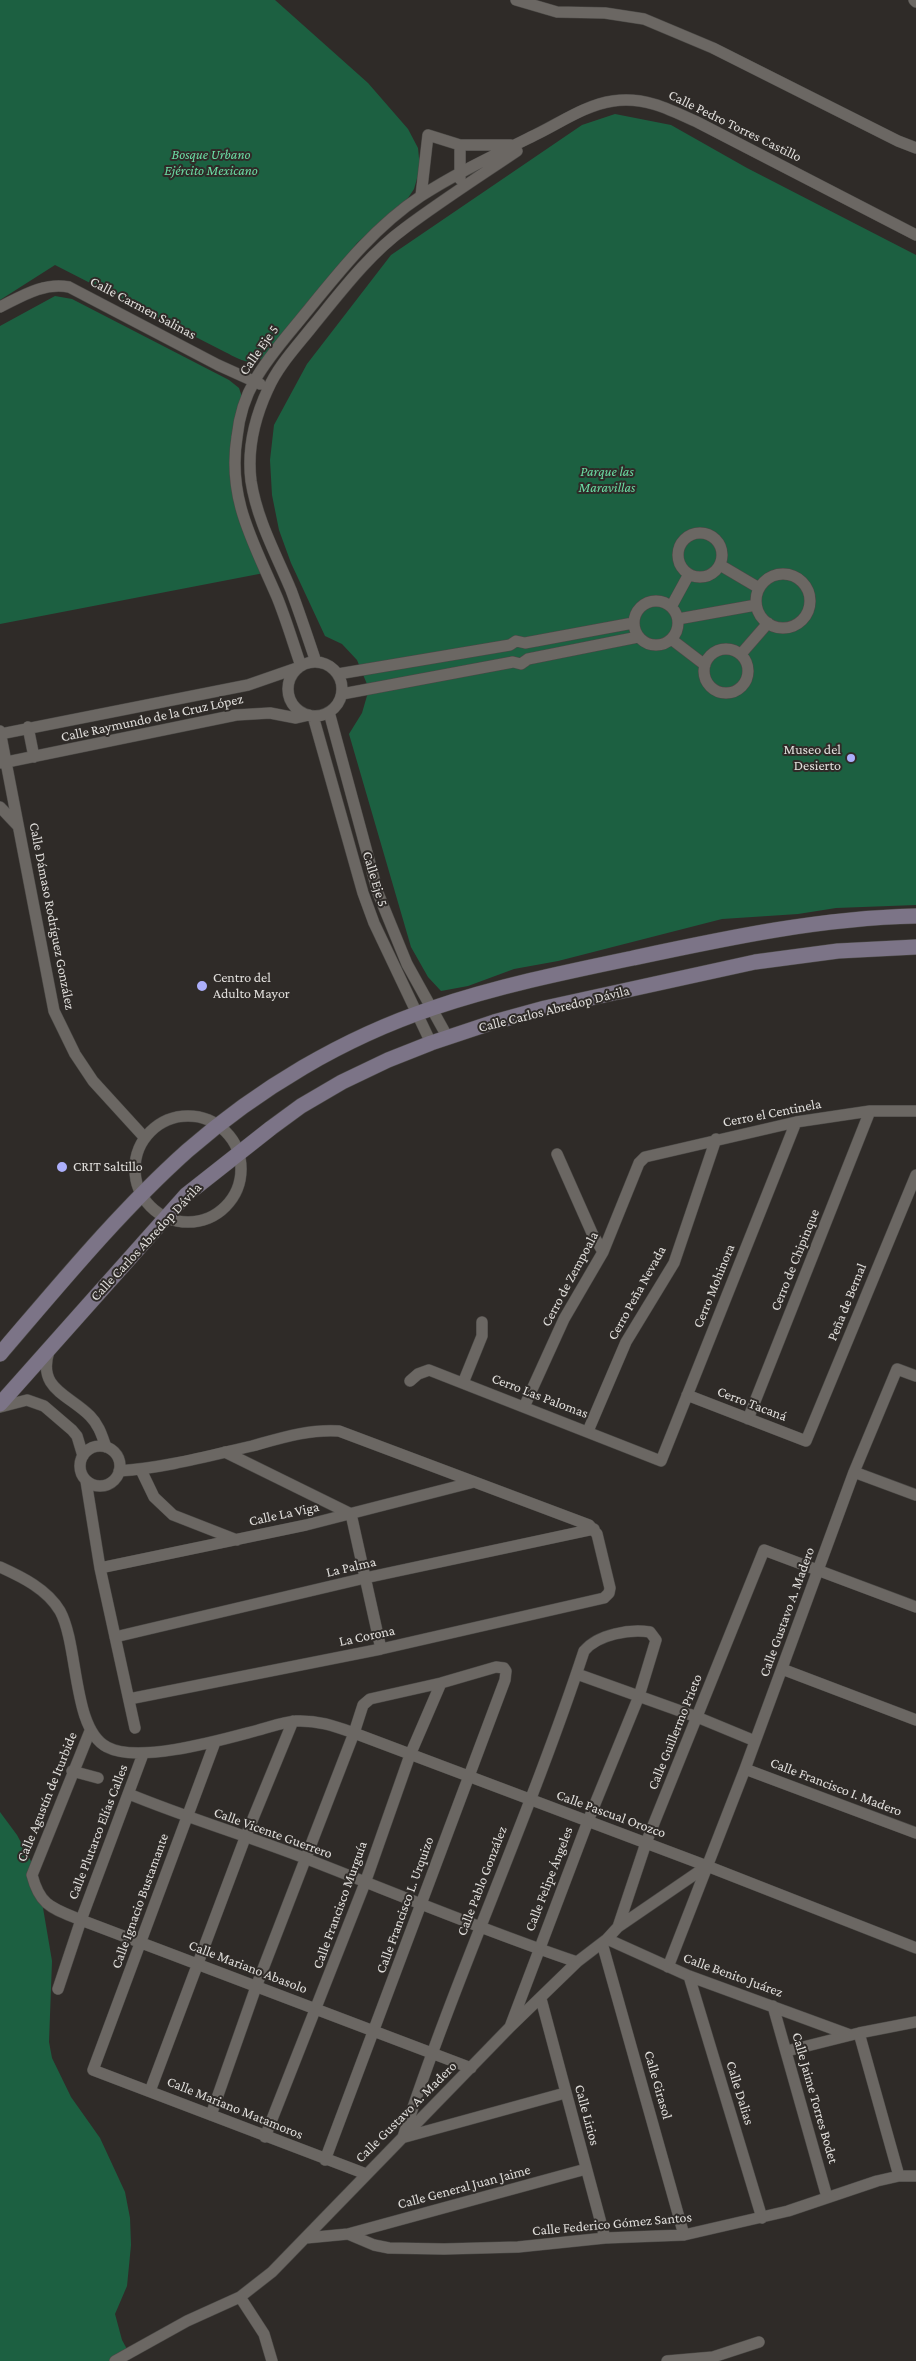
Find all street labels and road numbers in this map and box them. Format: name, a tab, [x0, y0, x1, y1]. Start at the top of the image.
street label: Calle Pedro Torres Castillo	[666, 86, 804, 166]
street label: Calle Carmen Salinas	[87, 273, 199, 343]
street label: Calle Eje 5	[236, 322, 282, 378]
street label: Calle Raymundo de la Cruz López	[59, 690, 245, 746]
street label: Calle Dámaso Rodríguez González	[26, 821, 78, 1011]
street label: Calle Eje 5	[359, 849, 391, 909]
street label: Calle Carlos Abredop Dávila	[477, 982, 631, 1036]
street label: Cerro el Centinela	[721, 1095, 823, 1131]
street label: Calle Carlos Abredop Dávila	[87, 1179, 205, 1305]
street label: Cerro de Chipinque	[767, 1207, 823, 1313]
street label: Cerro de Zempoala	[538, 1229, 602, 1329]
street label: Cerro Mohinora	[690, 1242, 738, 1330]
street label: Cerro Peña Nevada	[604, 1243, 670, 1343]
street label: Peña de Bernal	[824, 1261, 870, 1343]
street label: Cerro Las Palomas	[489, 1370, 591, 1422]
street label: Cerro Tacaná	[715, 1383, 789, 1425]
street label: Calle La Viga	[247, 1498, 321, 1530]
street label: Calle Gustavo A. Madero	[756, 1545, 818, 1679]
street label: La Palma	[324, 1553, 378, 1581]
street label: La Corona	[337, 1622, 397, 1650]
street label: Calle Guillermo Prieto	[644, 1672, 706, 1792]
street label: Calle Agustín de Iturbide	[13, 1730, 81, 1864]
street label: Calle Francisco I. Madero	[768, 1754, 904, 1820]
street label: Calle Plutarco Elías Calles	[65, 1762, 131, 1902]
street label: Calle Pascual Orozco	[554, 1786, 668, 1842]
street label: Calle Vicente Guerrero	[211, 1804, 335, 1862]
street label: Calle Pablo González	[453, 1824, 511, 1938]
street label: Calle Felipe Ángeles	[521, 1824, 577, 1934]
street label: Calle Ignacio Bustamante	[108, 1831, 172, 1971]
street label: Calle Francisco L. Urquizo	[372, 1834, 438, 1976]
street label: Calle Francisco Murguía	[309, 1839, 371, 1971]
street label: Calle Mariano Abasolo	[186, 1937, 310, 1997]
street label: Calle Benito Juárez	[681, 1949, 785, 2001]
street label: Calle Jaime Torres Bodet	[788, 2030, 842, 2166]
street label: Calle Girasol	[640, 2049, 676, 2121]
street label: Calle Gustavo A. Madero	[352, 2058, 460, 2166]
street label: Calle Dalias	[722, 2059, 758, 2127]
street label: Calle Mariano Matamoros	[164, 2073, 306, 2143]
street label: Calle Lirios	[571, 2083, 603, 2147]
street label: Calle General Juan Jaime	[396, 2161, 532, 2213]
street label: Calle Federico Gómez Santos	[531, 2209, 693, 2239]

